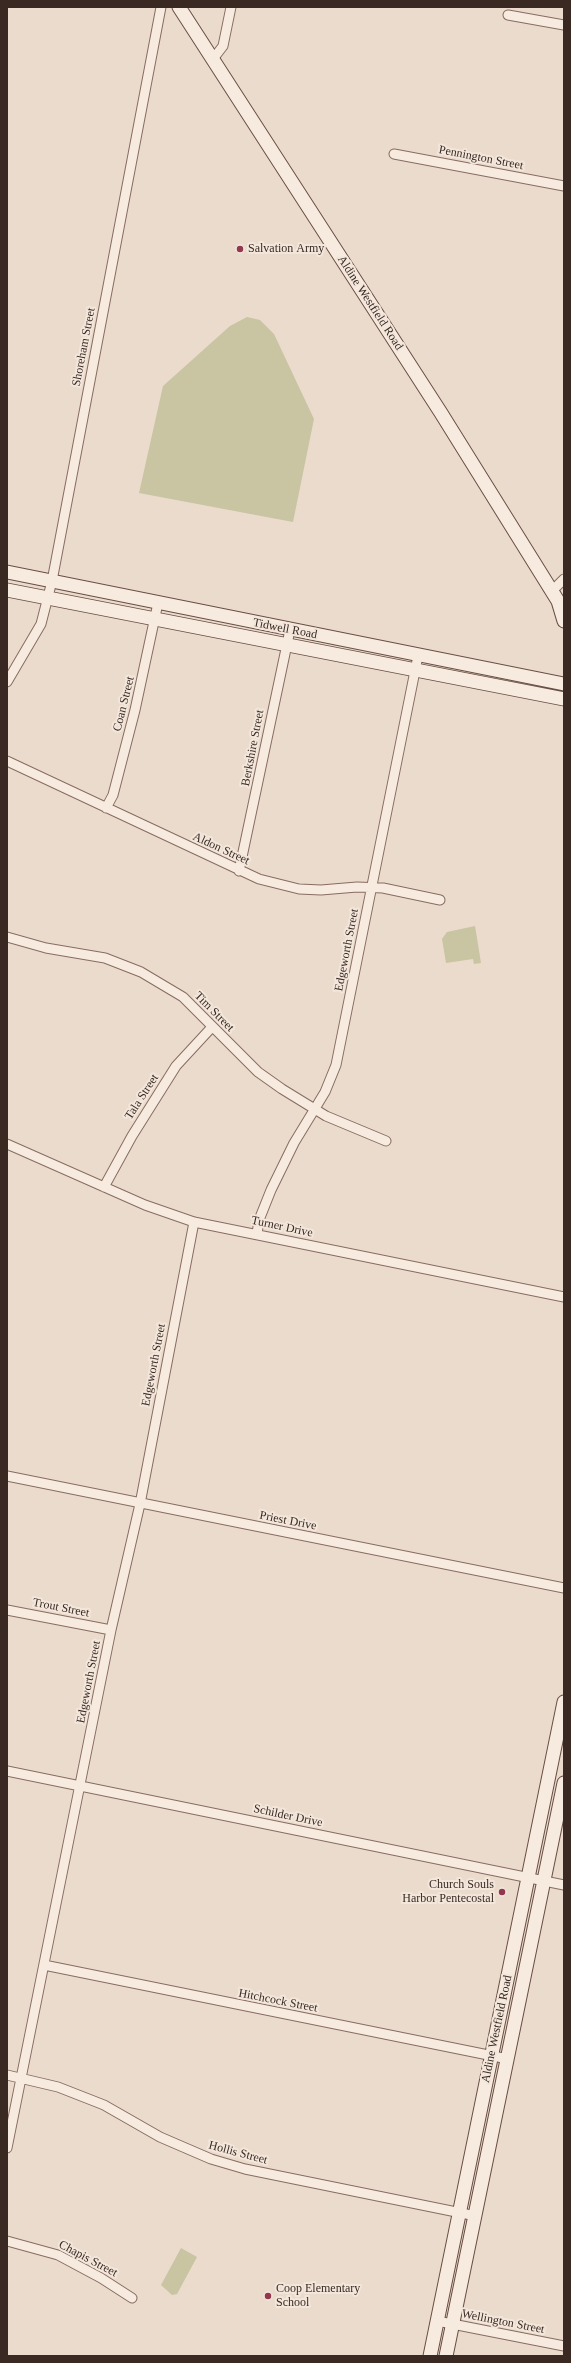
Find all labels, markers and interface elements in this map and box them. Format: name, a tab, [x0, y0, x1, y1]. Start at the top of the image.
street label: Pennington Street	[438, 143, 524, 173]
place label: Salvation Army	[248, 242, 324, 256]
marker: Salvation Army	[235, 244, 245, 254]
street label: Aldine Westfield Road	[334, 253, 406, 353]
street label: Shoreham Street	[69, 307, 99, 387]
street label: Tidwell Road	[252, 616, 318, 642]
street label: Coan Street	[110, 675, 138, 733]
street label: Berkshire Street	[239, 709, 267, 787]
street label: Aldon Street	[190, 830, 252, 868]
street label: Edgeworth Street	[332, 908, 362, 992]
street label: Tim Street	[191, 989, 237, 1035]
street label: Tala Street	[122, 1071, 162, 1123]
street label: Turner Drive	[250, 1213, 314, 1241]
street label: Edgeworth Street	[139, 1323, 169, 1407]
street label: Priest Drive	[258, 1508, 318, 1534]
street label: Trout Street	[32, 1595, 90, 1621]
street label: Edgeworth Street	[74, 1640, 104, 1724]
street label: Schilder Drive	[252, 1802, 324, 1830]
place label: Church Souls Harbor Pentecostal	[402, 1878, 494, 1906]
marker: Church Souls Harbor Pentecostal	[497, 1887, 507, 1897]
street label: Aldine Westfield Road	[479, 1974, 515, 2084]
street label: Hitchcock Street	[237, 1986, 319, 2016]
street label: Hollis Street	[207, 2138, 269, 2168]
street label: Chapis Street	[56, 2238, 120, 2280]
place label: Coop Elementary School	[276, 2282, 360, 2310]
marker: Coop Elementary School	[263, 2291, 273, 2301]
street label: Wellington Street	[460, 2307, 546, 2337]

